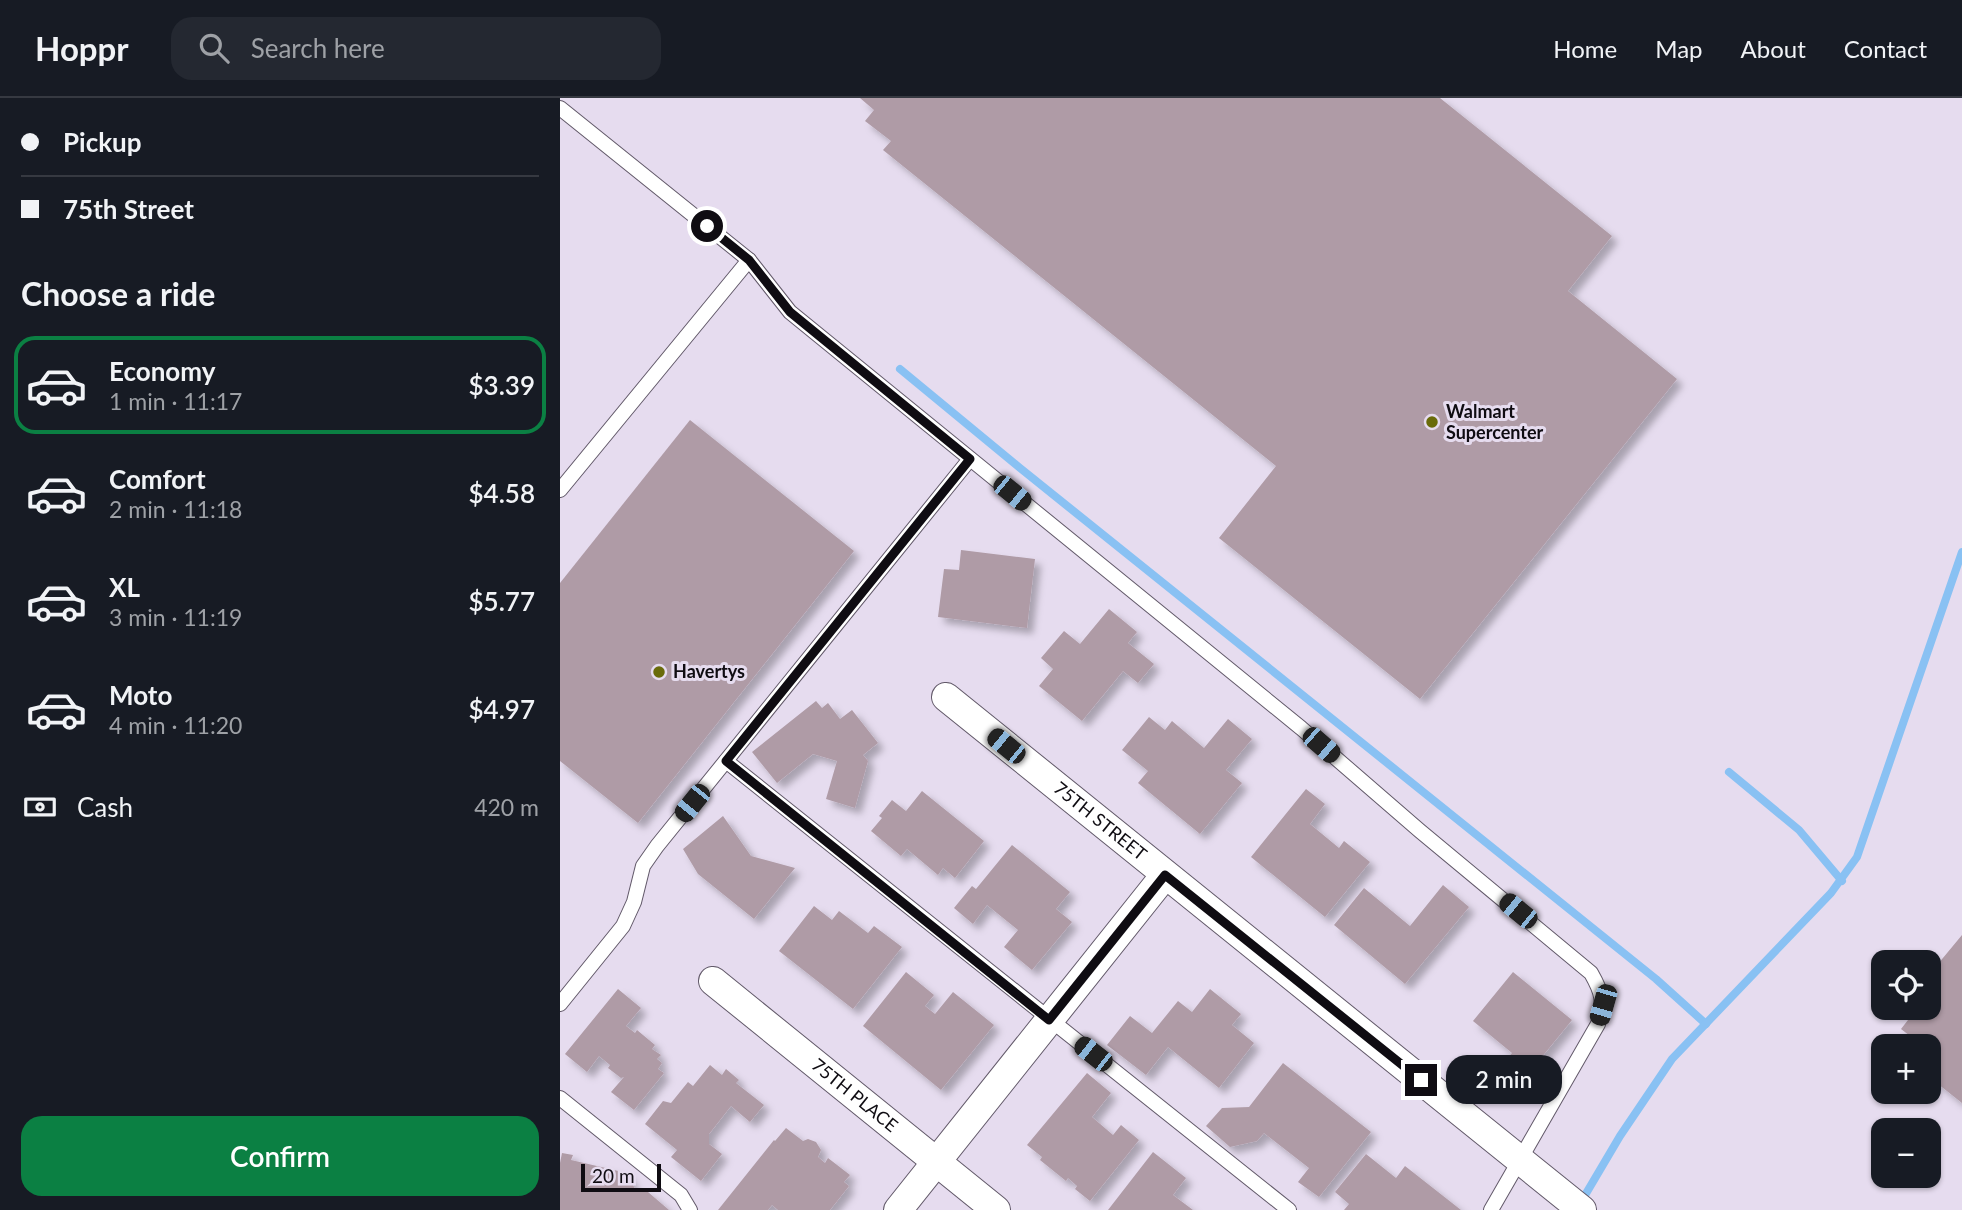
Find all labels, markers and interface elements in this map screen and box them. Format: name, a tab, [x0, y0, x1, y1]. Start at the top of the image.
search box	[171, 17, 661, 80]
text: Hoppr	[35, 28, 129, 68]
icon: search	[195, 29, 233, 67]
text: Search here	[251, 32, 385, 64]
text: Home	[1553, 34, 1617, 63]
text: Map	[1655, 34, 1703, 63]
text: About	[1741, 34, 1806, 63]
text: Contact	[1844, 34, 1927, 63]
text: Pickup	[63, 126, 142, 158]
text: 75th Street	[63, 193, 194, 225]
route start	[691, 210, 723, 242]
text: Choose a ride	[21, 274, 215, 313]
icon: car	[25, 354, 88, 417]
text: Economy	[109, 355, 215, 387]
text: $3.39	[469, 369, 535, 401]
text: 1 min · 11:17	[109, 387, 242, 415]
place label: Walmart Supercenter	[1446, 400, 1544, 443]
marker: Walmart Supercenter	[1424, 414, 1440, 430]
icon: car	[25, 462, 88, 525]
text: Comfort	[109, 463, 206, 495]
car	[990, 472, 1035, 514]
text: $4.58	[469, 477, 535, 509]
text: 2 min · 11:18	[109, 495, 242, 523]
icon: car	[25, 570, 88, 633]
text: XL	[109, 571, 140, 603]
text: $5.77	[469, 585, 535, 617]
text: 3 min · 11:19	[109, 603, 242, 631]
place label: Havertys	[673, 660, 745, 682]
marker: Havertys	[651, 664, 667, 680]
icon: car	[25, 678, 88, 741]
text: Moto	[109, 679, 172, 711]
text: $4.97	[469, 693, 535, 725]
text: 4 min · 11:20	[109, 711, 242, 739]
car	[1299, 723, 1344, 767]
car	[984, 725, 1029, 767]
street label: 75TH STREET	[1050, 776, 1152, 865]
car	[671, 780, 714, 826]
icon: cash	[21, 788, 59, 826]
text: Cash	[77, 791, 133, 823]
text: 420 m	[474, 793, 539, 821]
car	[1496, 890, 1541, 932]
map controls	[1871, 950, 1941, 1188]
button: locate	[1871, 950, 1941, 1020]
car	[1588, 982, 1619, 1028]
car	[1070, 1033, 1117, 1075]
button: +	[1871, 1034, 1941, 1104]
street label: 75TH PLACE	[808, 1053, 903, 1136]
callout: 2 min	[1446, 1056, 1561, 1104]
route end	[1405, 1064, 1437, 1096]
text: 2 min	[1476, 1065, 1532, 1093]
button: Confirm	[21, 1116, 539, 1196]
button: −	[1871, 1118, 1941, 1188]
scale bar	[581, 1161, 662, 1193]
text: 20 m	[592, 1164, 635, 1187]

